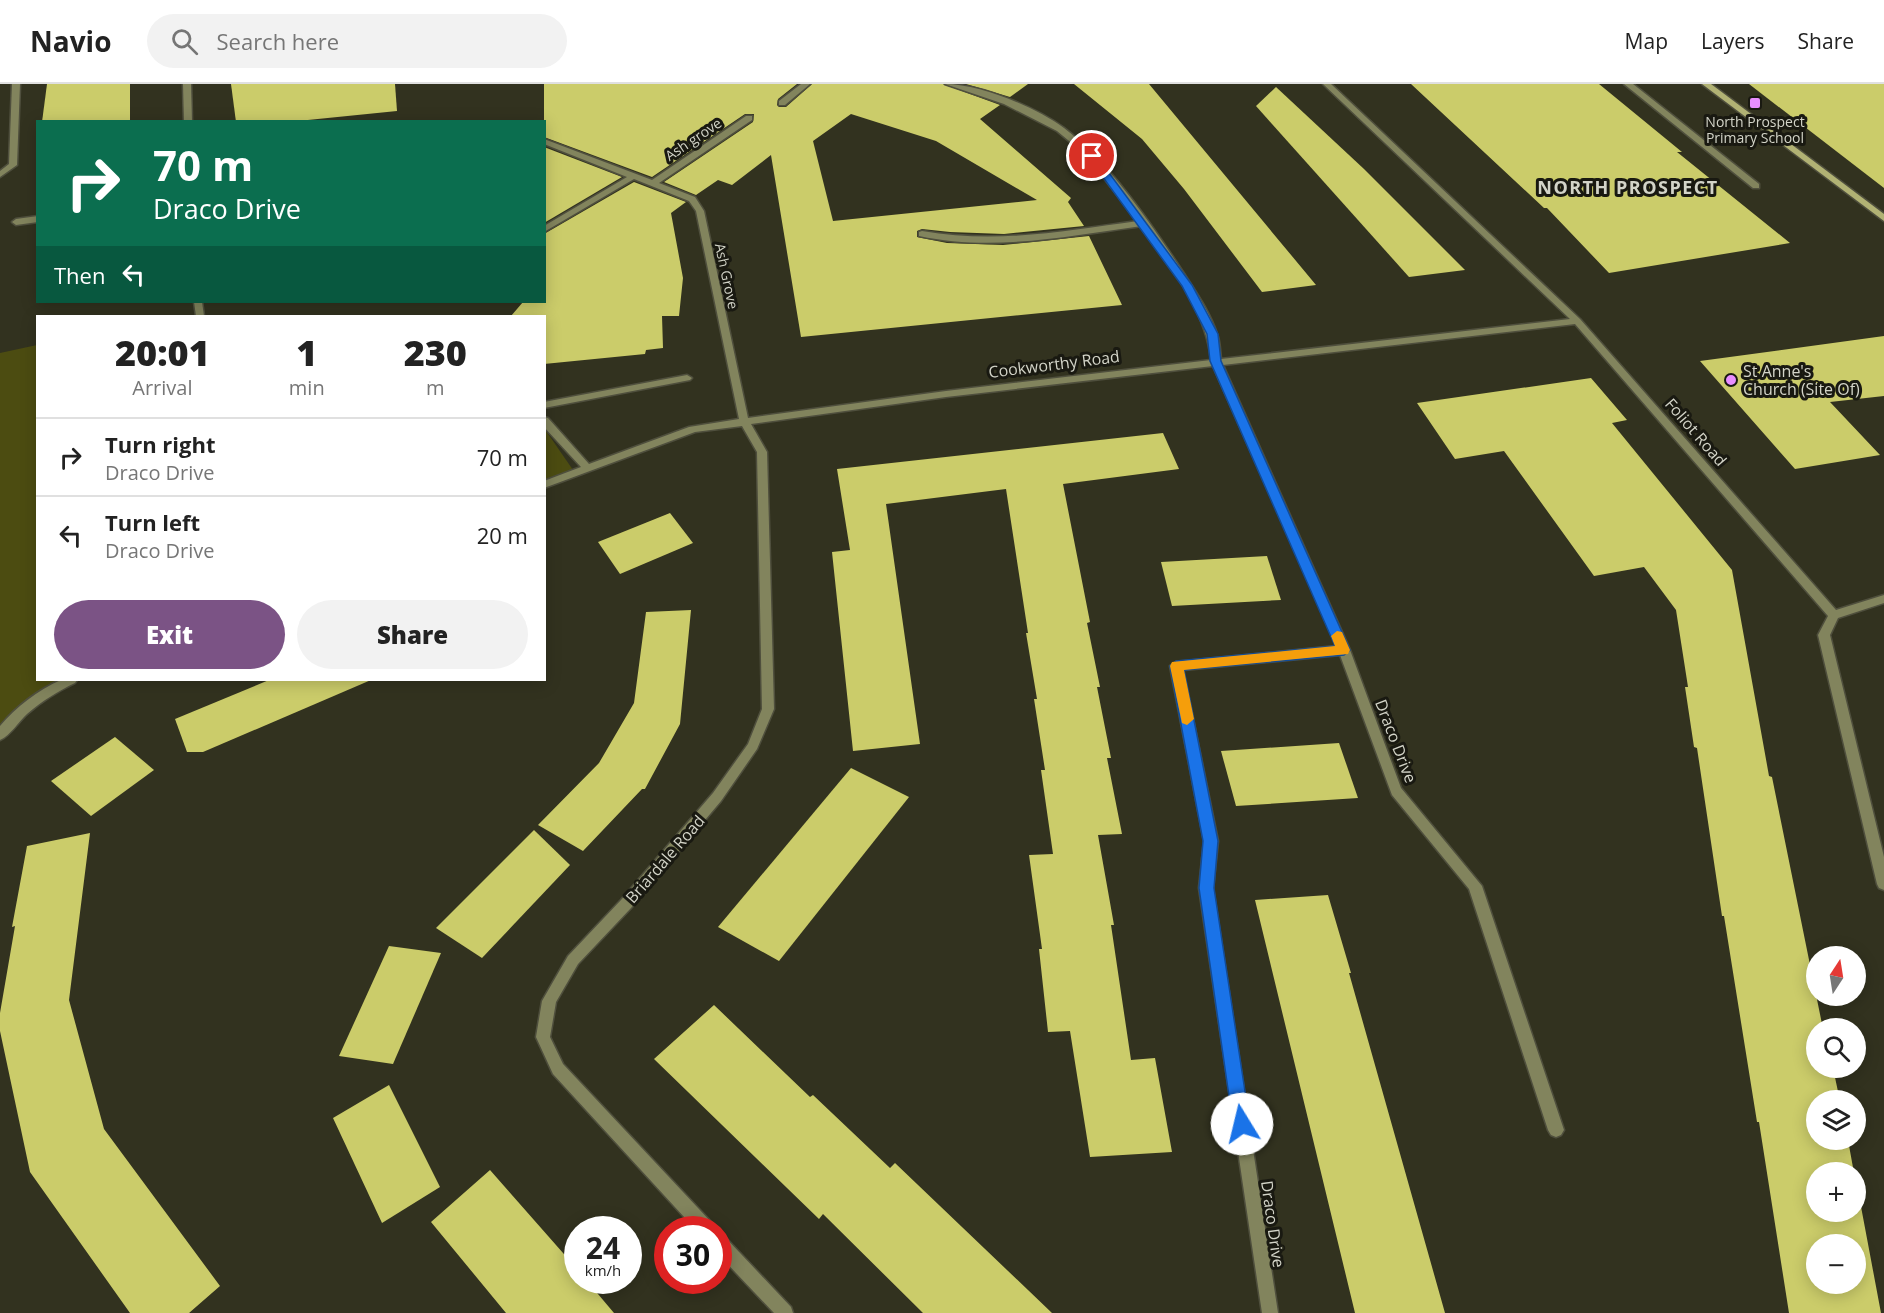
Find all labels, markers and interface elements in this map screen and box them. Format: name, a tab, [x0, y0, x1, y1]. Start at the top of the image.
search box	[147, 14, 567, 68]
text: Navio	[30, 22, 111, 60]
icon: search	[168, 25, 201, 58]
text: Search here	[216, 26, 339, 56]
text: Map	[1625, 27, 1668, 55]
text: Layers	[1701, 27, 1765, 55]
text: Share	[1798, 27, 1854, 55]
marker: North Prospect Primary School	[1748, 96, 1762, 110]
place label: North Prospect Primary School	[1705, 112, 1805, 147]
street label: Ash grove	[661, 113, 725, 165]
pin	[1066, 130, 1117, 181]
text: 70 m	[153, 136, 253, 193]
icon: arrive	[1075, 139, 1108, 172]
icon: right	[54, 144, 132, 222]
district label: NORTH PROSPECT	[1537, 175, 1719, 199]
text: Draco Drive	[153, 190, 301, 227]
street label: Ash Grove	[711, 241, 743, 311]
icon: left	[117, 258, 150, 291]
text: Then	[54, 260, 105, 290]
text: 20:01	[115, 328, 210, 377]
text: 1	[296, 328, 317, 377]
text: 230	[404, 328, 467, 377]
street label: Cookworthy Road	[987, 345, 1121, 383]
place label: St Anne's Church (Site Of)	[1743, 360, 1860, 400]
marker: St Anne's Church (Site Of)	[1724, 373, 1738, 387]
text: Arrival	[132, 374, 193, 401]
text: min	[289, 374, 325, 401]
text: m	[426, 374, 445, 401]
street label: Foliot Road	[1660, 393, 1732, 471]
text: Turn right	[105, 429, 216, 459]
icon: right	[54, 441, 87, 474]
text: 70 m	[477, 442, 528, 472]
text: Draco Drive	[105, 459, 215, 486]
text: Turn left	[105, 507, 200, 537]
icon: left	[54, 519, 87, 552]
text: 20 m	[477, 520, 528, 550]
text: Draco Drive	[105, 537, 215, 564]
button: Exit	[54, 600, 285, 669]
button: Share	[297, 600, 528, 669]
street label: Draco Drive	[1370, 696, 1422, 786]
street label: Briardale Road	[620, 810, 710, 908]
north arrow	[1806, 946, 1866, 1006]
map controls	[1806, 946, 1866, 1294]
button: search	[1806, 1018, 1866, 1078]
button: layers	[1806, 1090, 1866, 1150]
position arrow	[1210, 1092, 1274, 1156]
button: +	[1806, 1162, 1866, 1222]
street label: Draco Drive	[1256, 1179, 1290, 1269]
speed limit sign: 30	[654, 1216, 732, 1294]
text: 24	[586, 1227, 620, 1268]
button: −	[1806, 1234, 1866, 1294]
text: km/h	[585, 1260, 621, 1280]

